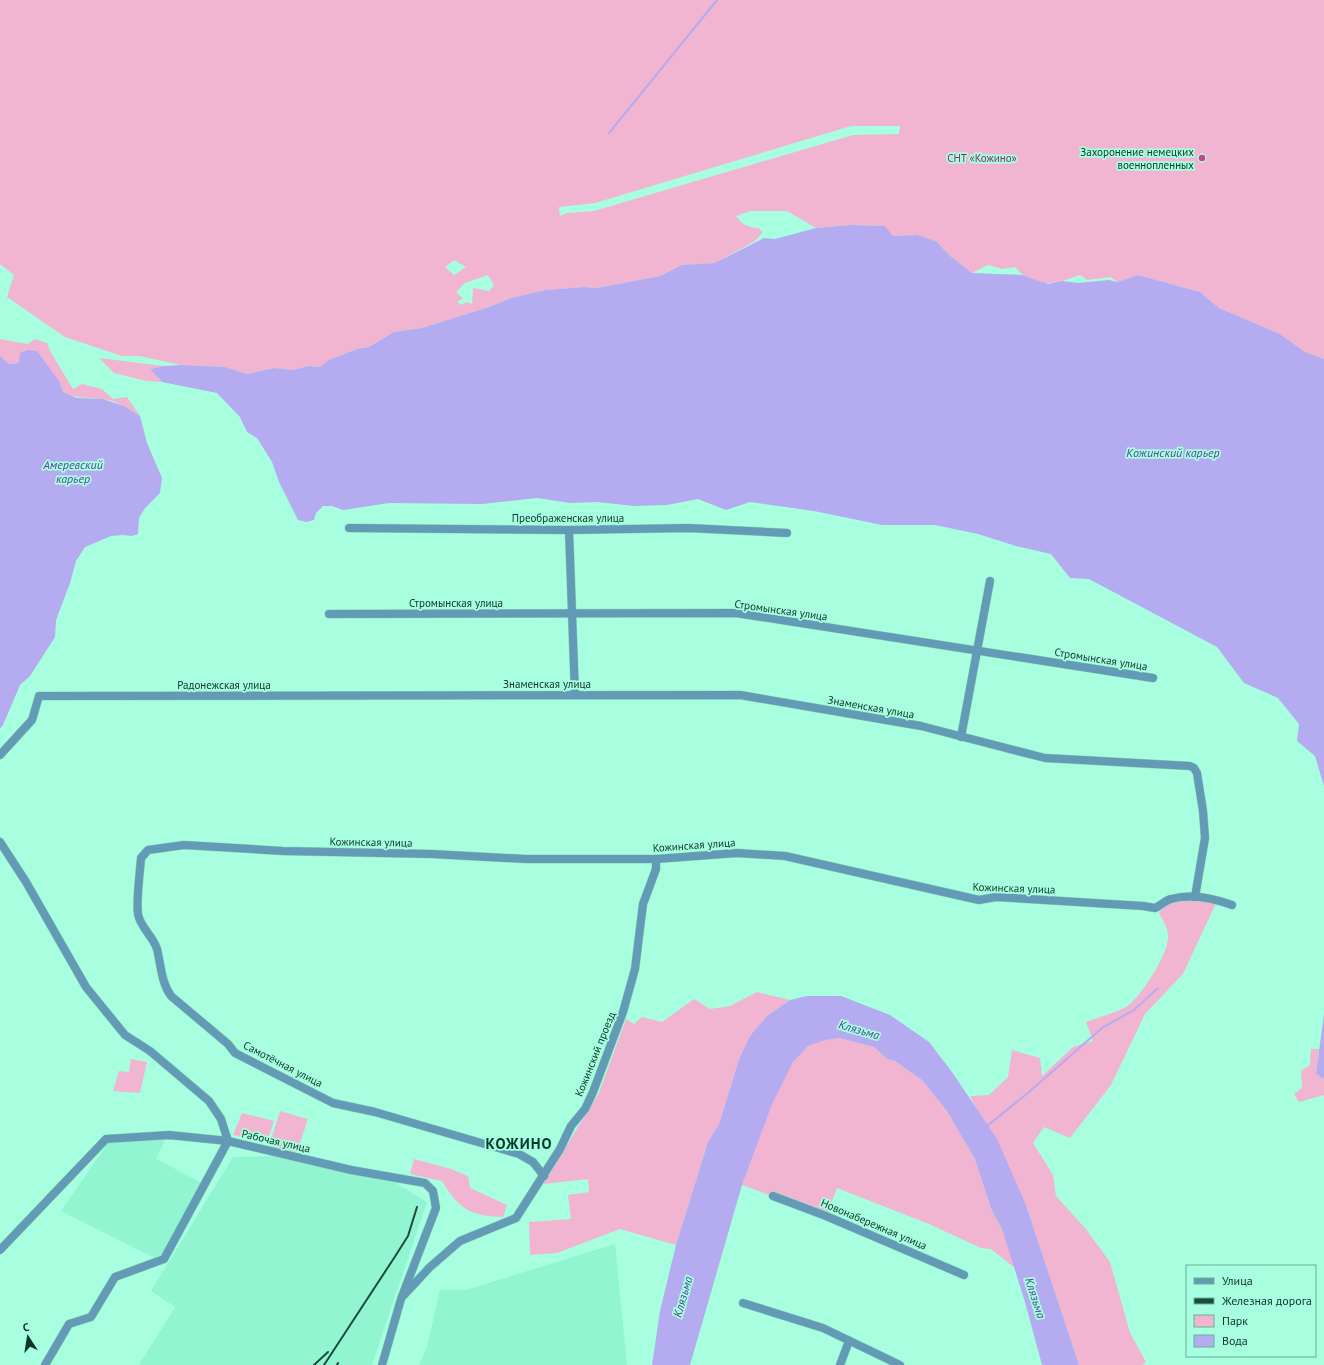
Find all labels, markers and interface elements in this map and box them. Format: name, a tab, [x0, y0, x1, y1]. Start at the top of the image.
place label: Захоронение немецких военнопленных	[1080, 145, 1194, 172]
park label: СНТ «Кожино»	[947, 151, 1017, 165]
marker: Захоронение немецких военнопленных	[1197, 153, 1207, 163]
water label: Кожинский карьер	[1126, 445, 1220, 460]
water label: Амеревский карьер	[42, 457, 103, 486]
street label: Преображенская улица	[512, 511, 624, 525]
street label: Стромынская улица	[409, 596, 503, 610]
street label: Стромынская улица	[734, 597, 828, 623]
street label: Стромынская улица	[1054, 645, 1148, 673]
street label: Знаменская улица	[503, 677, 591, 691]
street label: Радонежская улица	[177, 678, 271, 692]
street label: Знаменская улица	[827, 692, 915, 722]
street label: Кожинская улица	[329, 834, 413, 850]
street label: Кожинская улица	[652, 835, 736, 855]
street label: Кожинская улица	[972, 880, 1056, 896]
street label: Кожинский проезд	[572, 1009, 618, 1098]
water label: Клязьма	[837, 1017, 882, 1043]
street label: Самотёчная улица	[241, 1038, 325, 1090]
street label: Рабочая улица	[240, 1126, 312, 1156]
district label: КОЖИНО	[486, 1134, 552, 1153]
street label: Новонабережная улица	[819, 1195, 929, 1253]
legend	[1186, 1265, 1316, 1357]
text: Улица	[1222, 1273, 1253, 1288]
water label: Клязьма	[670, 1274, 696, 1319]
water label: Клязьма	[1022, 1276, 1049, 1320]
text: Железная дорога	[1221, 1293, 1312, 1308]
text: Парк	[1222, 1313, 1248, 1328]
north arrow	[8, 1317, 48, 1357]
text: С	[21, 1320, 30, 1335]
text: Вода	[1222, 1333, 1248, 1348]

